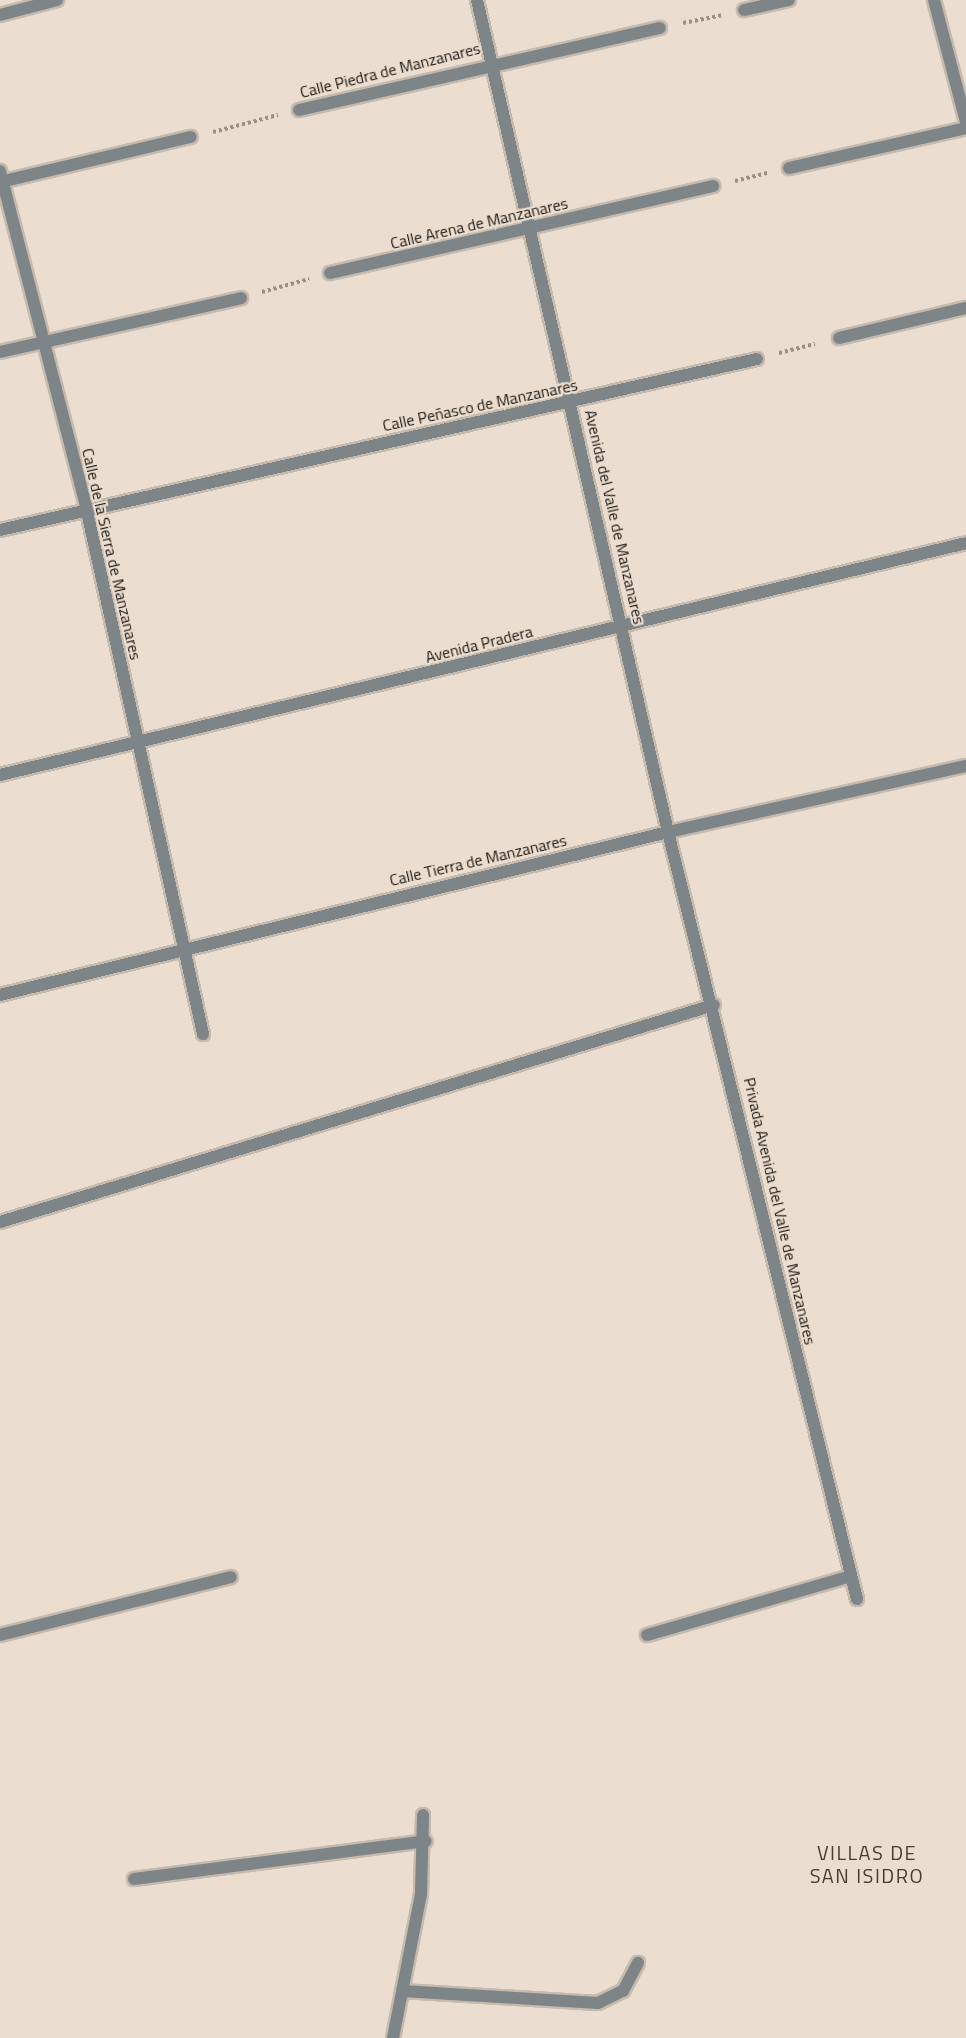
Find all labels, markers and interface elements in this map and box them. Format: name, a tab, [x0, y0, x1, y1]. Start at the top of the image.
street label: Calle Piedra de Manzanares	[298, 38, 482, 102]
street label: Calle Arena de Manzanares	[388, 193, 570, 253]
street label: Calle Peñasco de Manzanares	[381, 375, 579, 435]
street label: Avenida del Valle de Manzanares	[581, 408, 649, 626]
street label: Calle de la Sierra de Manzanares	[78, 446, 146, 662]
street label: Avenida Pradera	[423, 621, 535, 667]
street label: Calle Tierra de Manzanares	[388, 830, 568, 890]
street label: Privada Avenida del Valle de Manzanares	[740, 1076, 820, 1346]
district label: VILLAS DE SAN ISIDRO	[810, 1840, 924, 1887]

